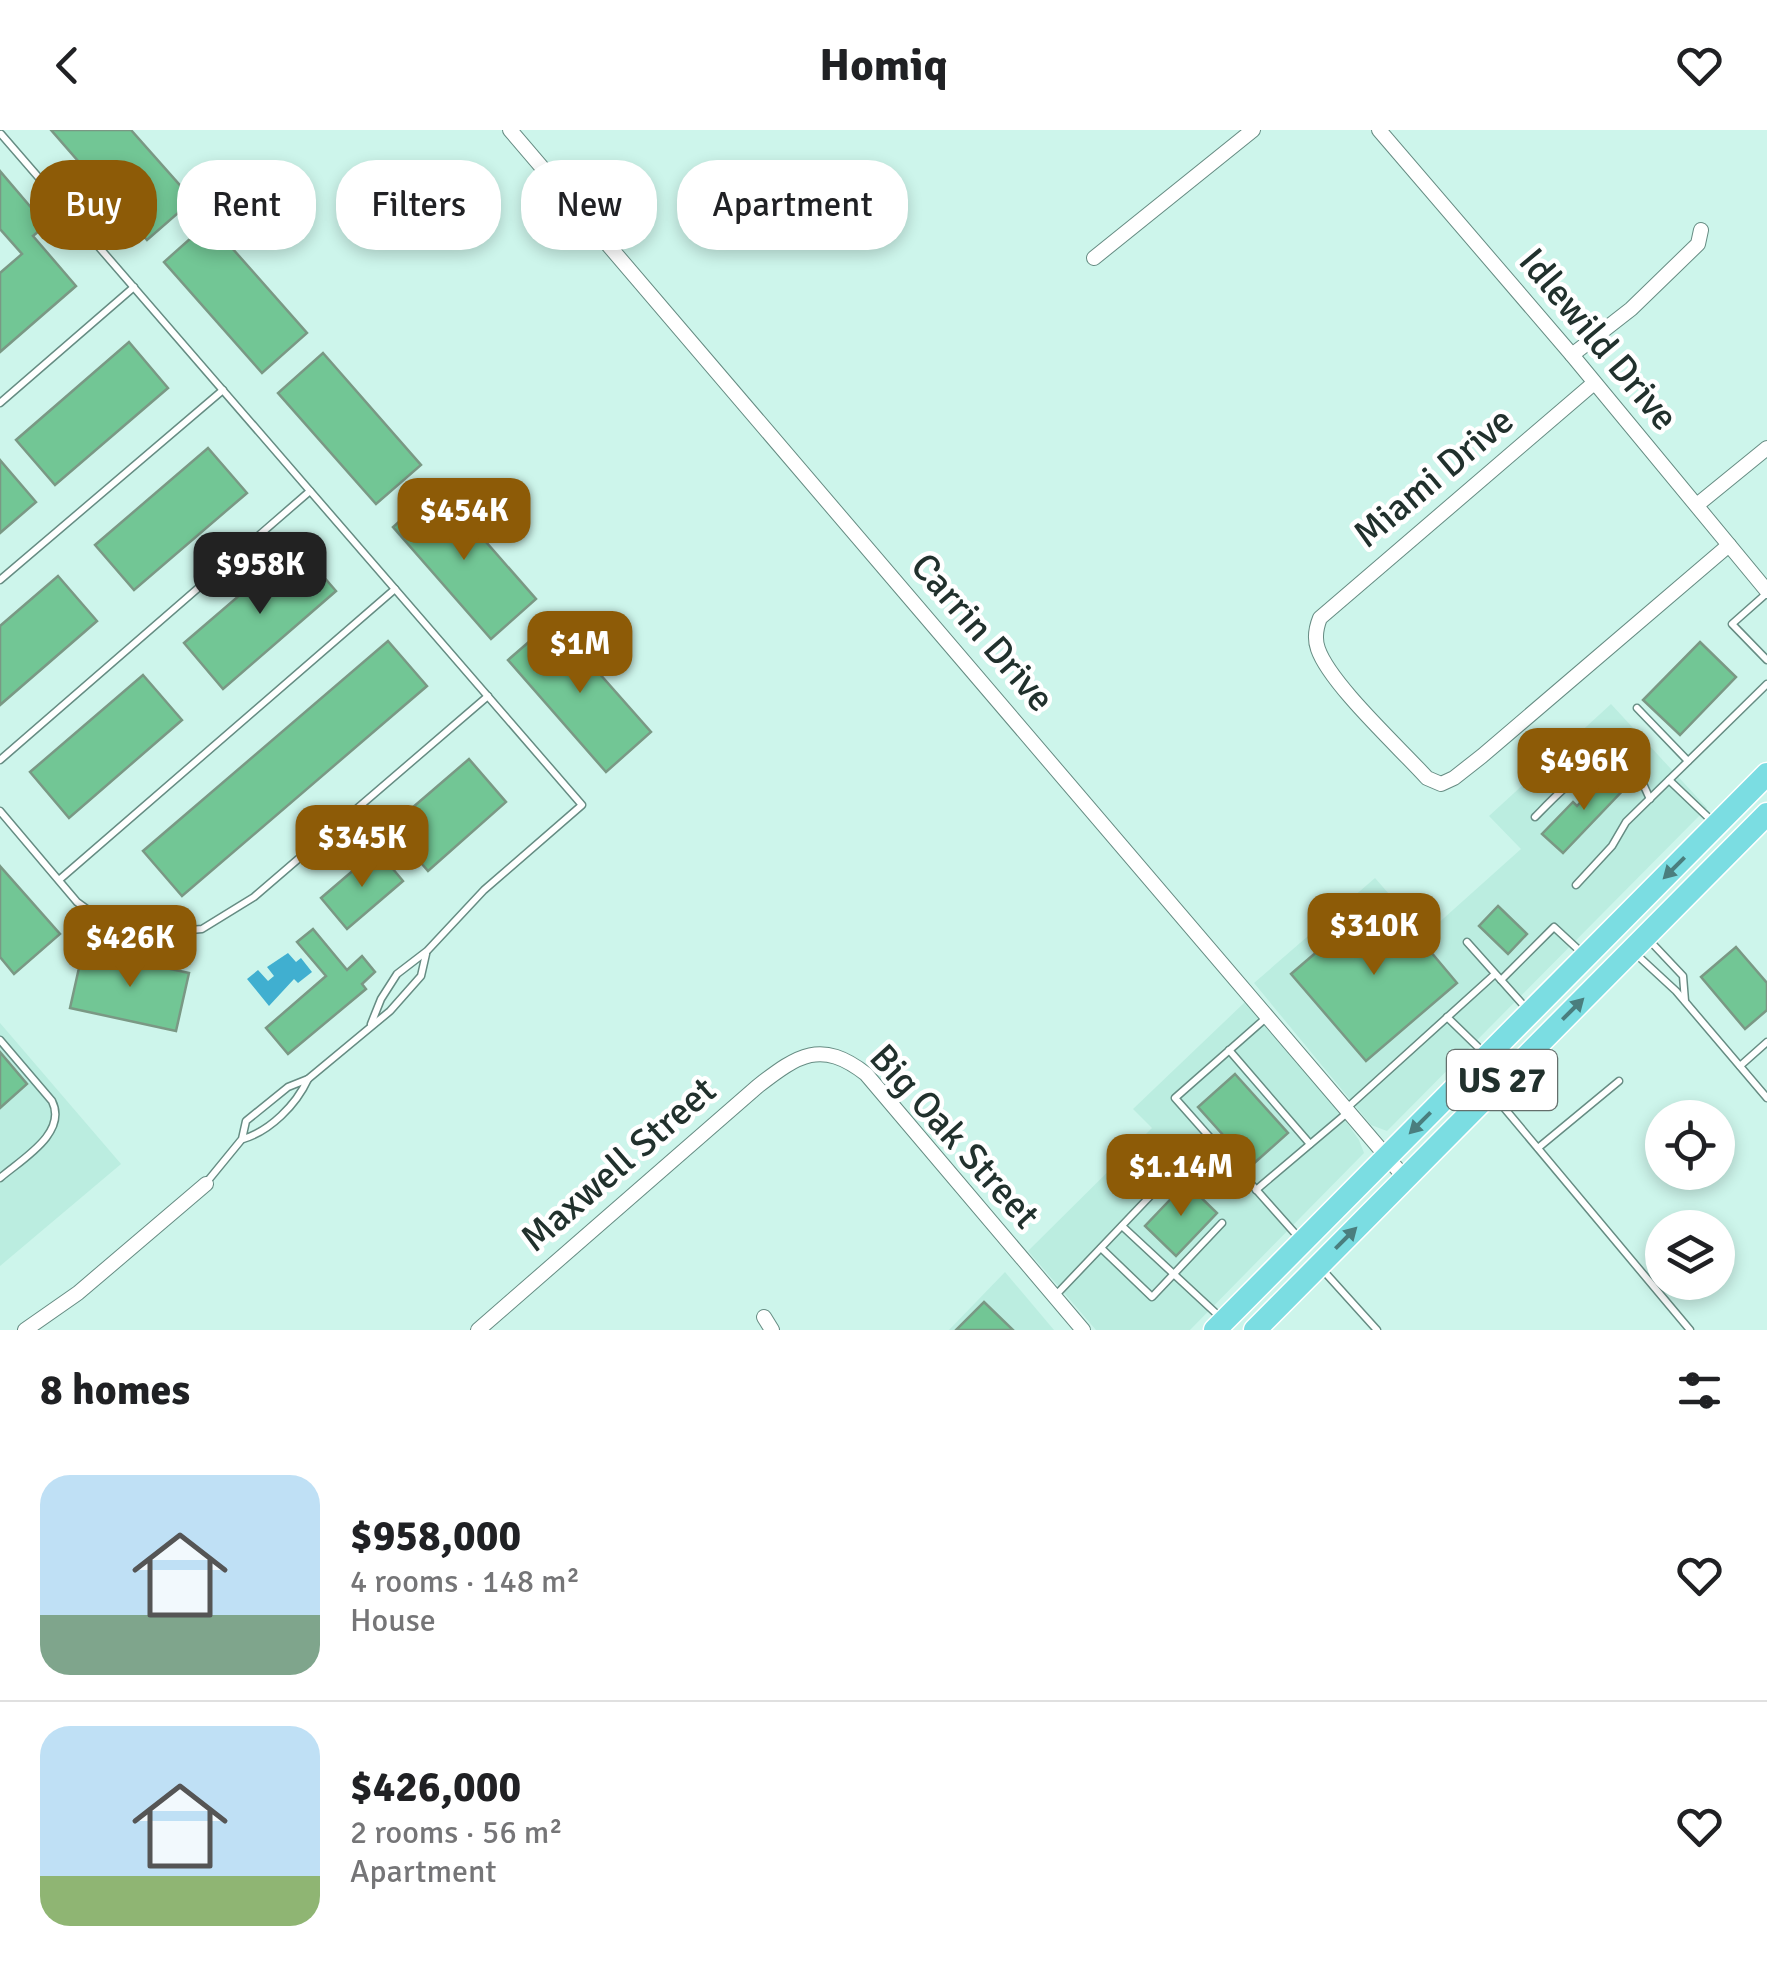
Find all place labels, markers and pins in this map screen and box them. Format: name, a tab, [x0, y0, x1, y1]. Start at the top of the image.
pin: $454K	[394, 478, 534, 563]
pin: $958K	[190, 532, 330, 617]
pin: $1M	[532, 611, 628, 696]
pin: $496K	[1514, 728, 1654, 813]
pin: $345K	[292, 805, 432, 890]
pin: $310K	[1304, 893, 1444, 978]
pin: $426K	[60, 905, 200, 990]
pin: $1.14M	[1100, 1134, 1262, 1219]

